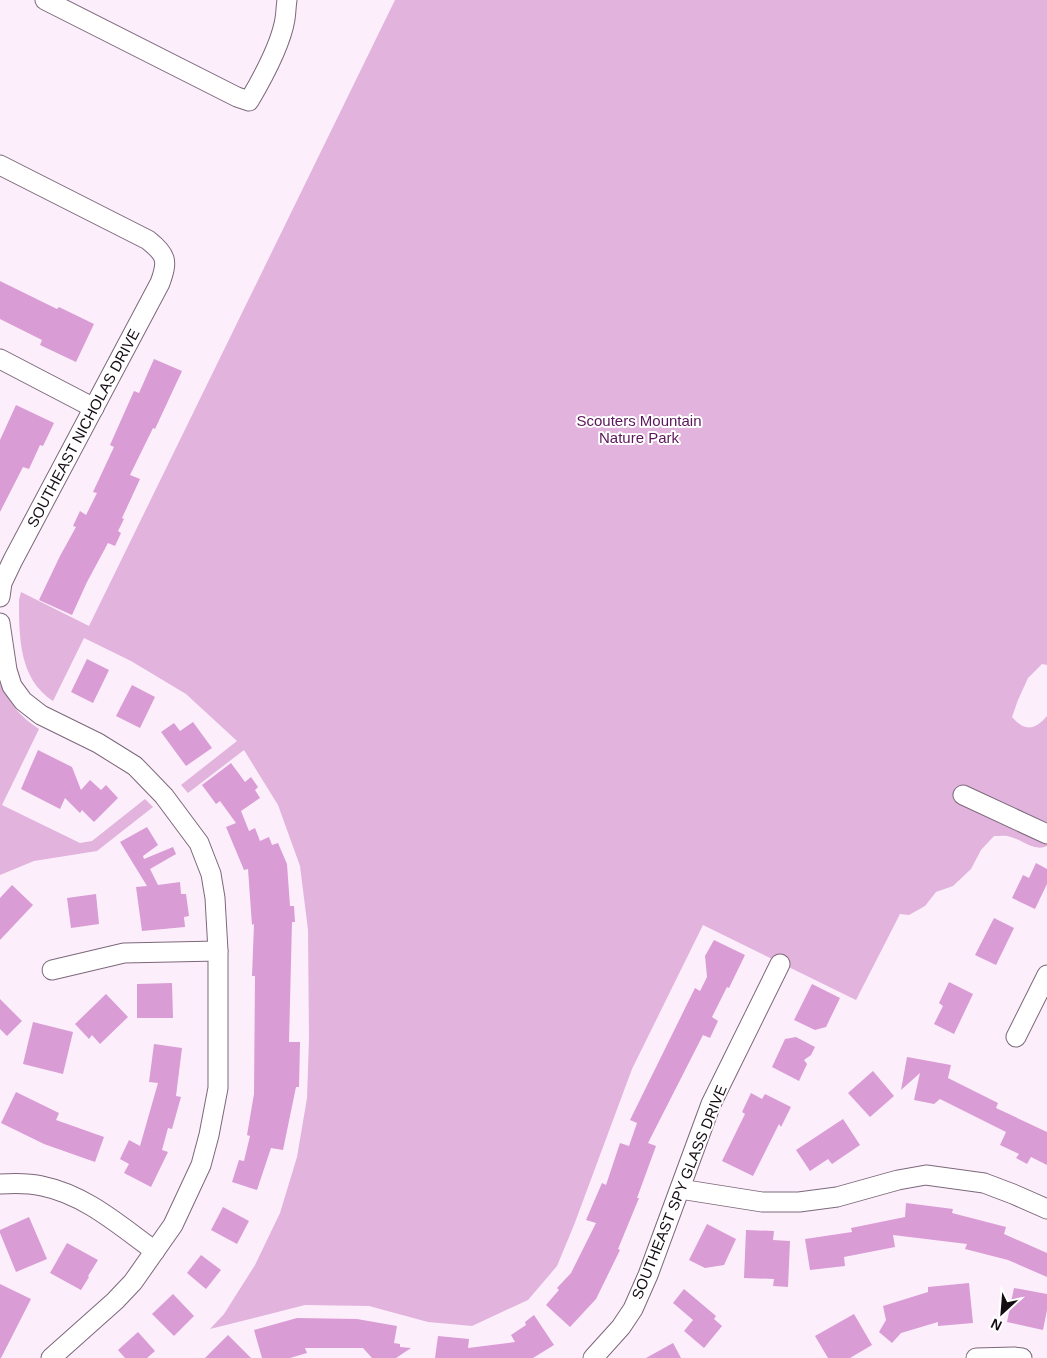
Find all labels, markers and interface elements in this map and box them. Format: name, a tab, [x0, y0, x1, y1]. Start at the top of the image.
street label: SOUTHEAST NICHOLAS DRIVE	[23, 326, 143, 530]
park label: Scouters Mountain Nature Park	[576, 412, 702, 446]
street label: SOUTHEAST SPY GLASS DRIVE	[628, 1082, 730, 1302]
north arrow	[977, 1288, 1027, 1338]
text: N	[988, 1315, 1004, 1334]

